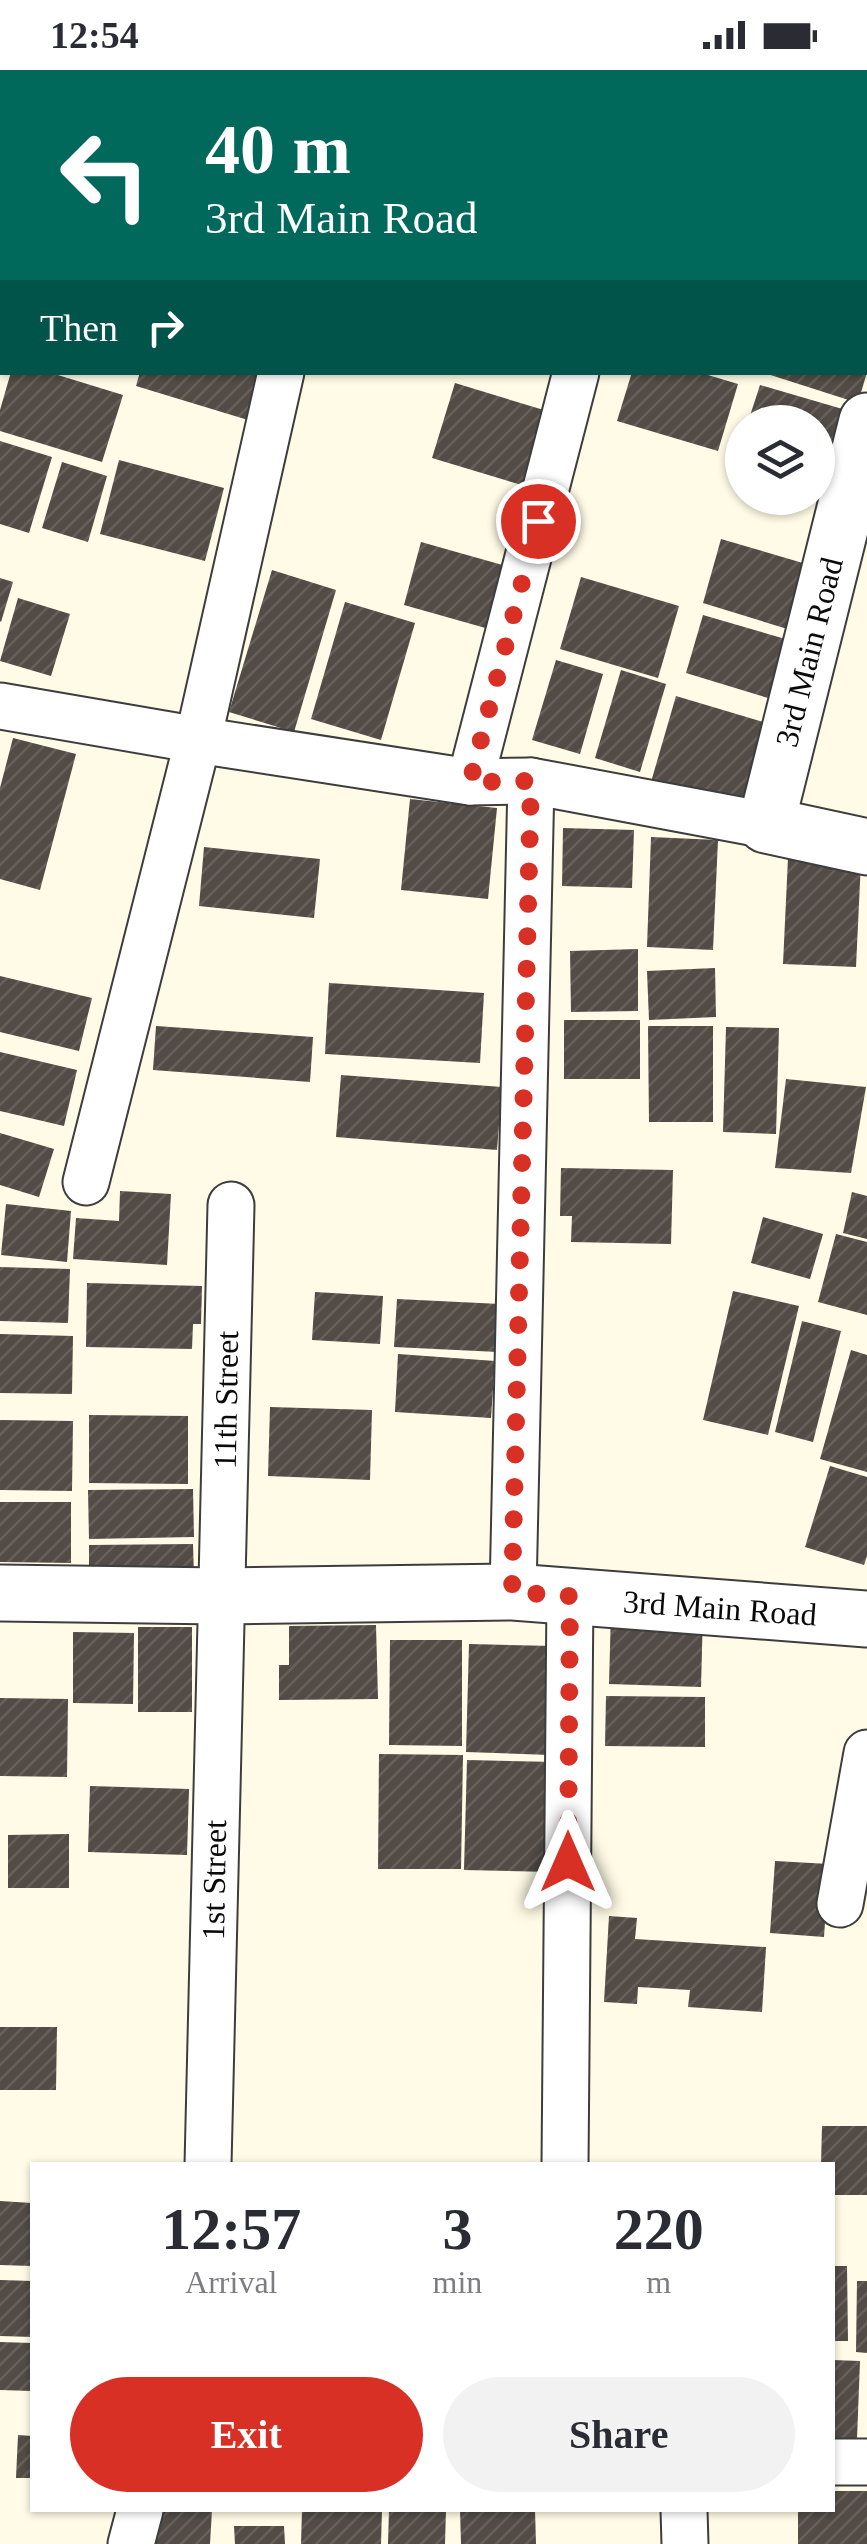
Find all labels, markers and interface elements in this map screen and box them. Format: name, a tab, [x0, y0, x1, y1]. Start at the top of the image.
text: 12:54	[50, 14, 139, 56]
icon: left	[40, 110, 170, 240]
text: 40 m	[205, 111, 351, 188]
text: 3rd Main Road	[205, 193, 477, 243]
icon: right	[138, 300, 193, 355]
text: Then	[40, 307, 118, 349]
map controls	[725, 405, 835, 515]
button: layers	[725, 405, 835, 515]
pin	[496, 479, 581, 564]
icon: arrive	[511, 494, 566, 549]
street label: 3rd Main Road	[768, 554, 850, 750]
street label: 11th Street	[207, 1330, 245, 1469]
street label: 3rd Main Road	[622, 1583, 818, 1633]
position arrow	[516, 1810, 620, 1914]
street label: 1st Street	[195, 1820, 233, 1940]
text: 12:57	[161, 2196, 301, 2262]
text: 3	[442, 2196, 472, 2262]
text: 220	[614, 2196, 704, 2262]
text: Arrival	[185, 2264, 277, 2300]
text: min	[433, 2264, 482, 2300]
text: m	[646, 2264, 671, 2300]
button: Exit	[70, 2377, 423, 2492]
button: Share	[443, 2377, 795, 2492]

